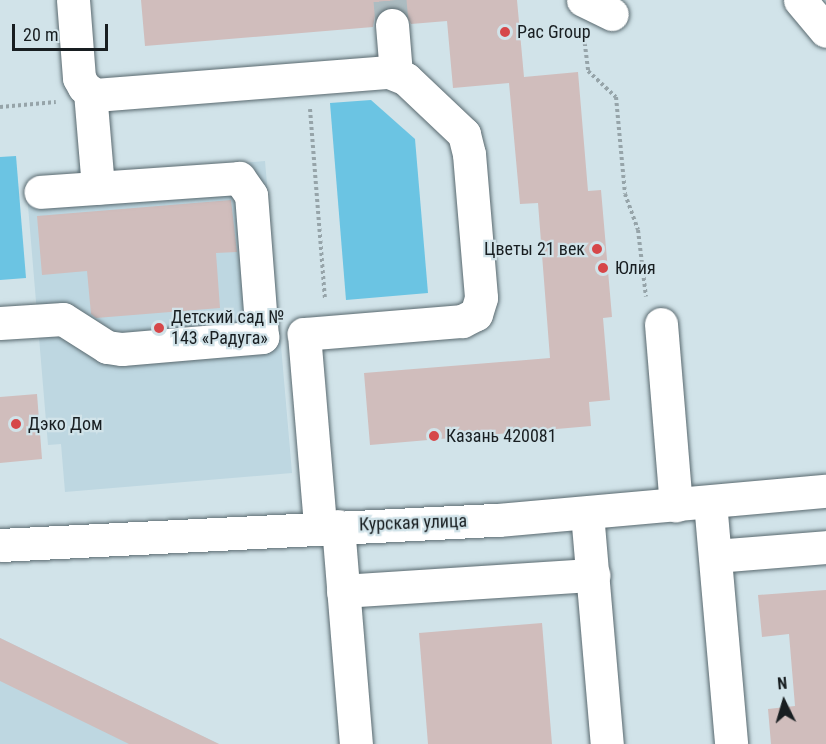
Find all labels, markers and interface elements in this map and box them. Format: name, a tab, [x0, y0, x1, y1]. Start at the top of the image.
scale bar	[15, 12, 111, 50]
place label: Pac Group	[517, 21, 591, 43]
text: 20 m	[23, 24, 58, 45]
marker: Pac Group	[498, 25, 512, 39]
place label: Цветы 21 век	[484, 238, 585, 260]
marker: Цветы 21 век	[590, 242, 604, 256]
place label: Юлия	[615, 257, 656, 279]
marker: Юлия	[596, 261, 610, 275]
place label: Детский сад № 143 «Радуга»	[171, 307, 284, 350]
marker: Детский сад № 143 «Радуга»	[152, 321, 166, 335]
place label: Дэко Дом	[28, 413, 103, 435]
marker: Дэко Дом	[9, 417, 23, 431]
place label: Казань 420081	[446, 425, 557, 447]
marker: Казань 420081	[427, 429, 441, 443]
street label: Курская улица	[359, 510, 467, 536]
north arrow	[754, 672, 814, 732]
text: N	[777, 674, 788, 693]

